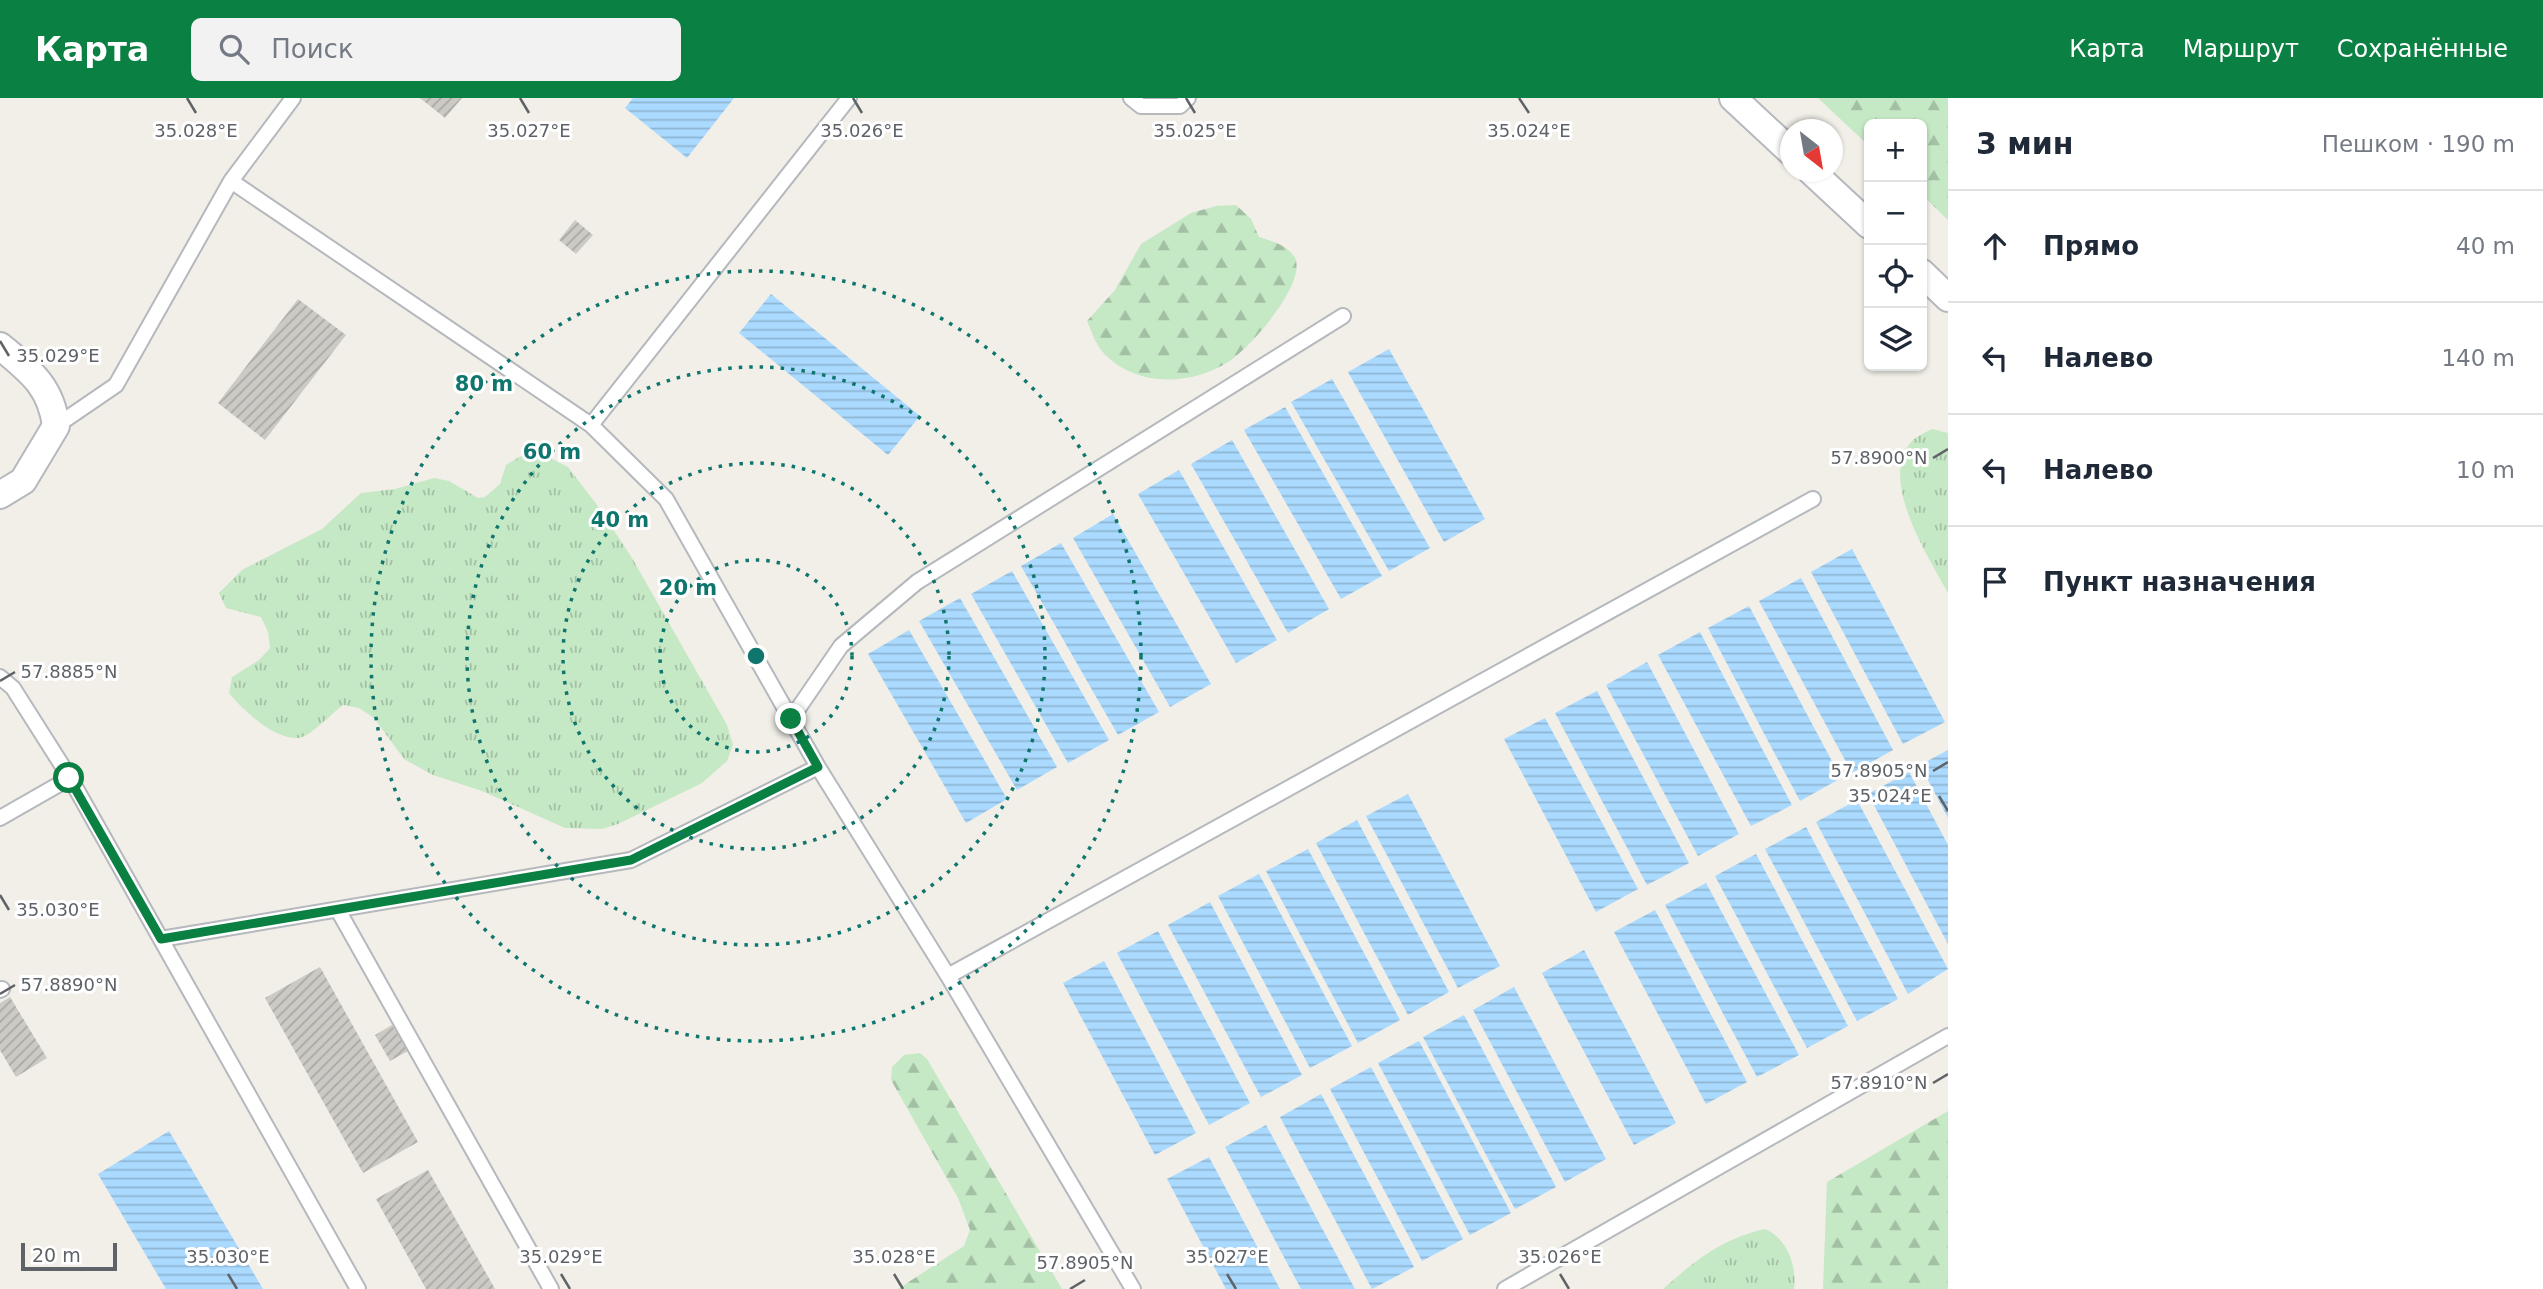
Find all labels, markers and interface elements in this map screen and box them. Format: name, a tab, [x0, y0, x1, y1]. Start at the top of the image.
search box	[191, 18, 681, 81]
text: Карта	[35, 30, 149, 69]
icon: search	[215, 30, 253, 68]
text: Поиск	[271, 34, 354, 64]
text: Карта	[2069, 35, 2145, 63]
text: Маршрут	[2183, 35, 2299, 63]
text: Сохранённые	[2337, 35, 2508, 63]
north arrow	[1780, 119, 1843, 182]
map controls	[1864, 119, 1927, 371]
button: +	[1864, 119, 1927, 182]
text: 35.028°E	[154, 120, 238, 141]
text: 35.027°E	[487, 120, 571, 141]
text: 35.026°E	[820, 120, 904, 141]
text: 35.025°E	[1153, 120, 1237, 141]
text: 35.024°E	[1487, 120, 1571, 141]
text: 3 мин	[1976, 126, 2074, 161]
text: Пешком · 190 m	[2322, 131, 2515, 157]
button: −	[1864, 182, 1927, 245]
icon: ahead	[1976, 227, 2014, 265]
text: Прямо	[2043, 231, 2139, 261]
text: 40 m	[2456, 233, 2515, 259]
button: locate	[1864, 245, 1927, 308]
button: layers	[1864, 308, 1927, 371]
icon: left	[1976, 339, 2014, 377]
text: Налево	[2043, 343, 2153, 373]
text: 35.029°E	[16, 345, 100, 366]
text: 140 m	[2441, 345, 2515, 371]
text: 80 m	[455, 372, 513, 396]
text: 60 m	[523, 440, 581, 464]
text: 57.8900°N	[1831, 447, 1927, 468]
icon: left	[1976, 451, 2014, 489]
text: Налево	[2043, 455, 2153, 485]
text: 10 m	[2456, 457, 2515, 483]
text: 40 m	[591, 508, 649, 532]
icon: arrive	[1976, 563, 2014, 601]
text: Пункт назначения	[2043, 567, 2316, 597]
text: 20 m	[659, 576, 717, 600]
centre of rings	[744, 644, 768, 668]
text: 57.8885°N	[21, 661, 117, 682]
route end	[775, 703, 806, 734]
text: 57.8905°N	[1831, 760, 1927, 781]
route start	[53, 762, 84, 793]
text: 35.024°E	[1848, 785, 1932, 806]
text: 35.030°E	[16, 899, 100, 920]
text: 57.8890°N	[21, 974, 117, 995]
text: 57.8910°N	[1831, 1072, 1927, 1093]
scale bar	[21, 1240, 117, 1272]
text: 20 m	[32, 1244, 81, 1266]
text: 35.030°E	[186, 1246, 270, 1267]
text: 35.029°E	[519, 1246, 603, 1267]
text: 35.028°E	[852, 1246, 936, 1267]
text: 35.027°E	[1185, 1246, 1269, 1267]
text: 35.026°E	[1518, 1246, 1602, 1267]
text: 57.8905°N	[1037, 1252, 1133, 1273]

